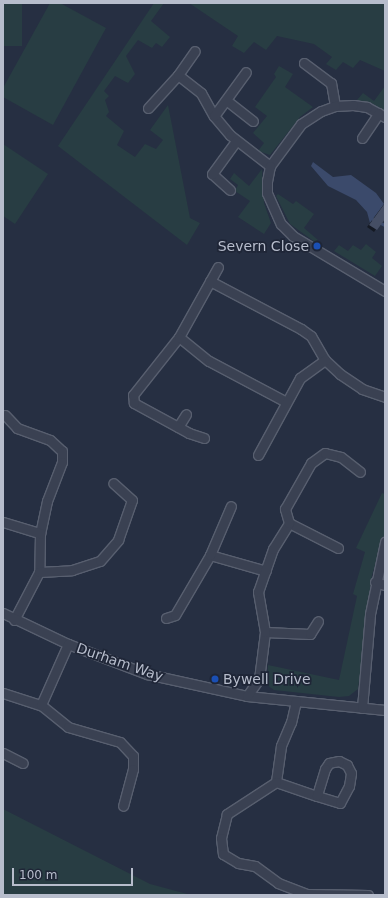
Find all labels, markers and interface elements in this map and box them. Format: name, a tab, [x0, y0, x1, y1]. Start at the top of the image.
place label: Severn Close	[218, 238, 309, 254]
marker: Severn Close	[312, 241, 322, 251]
street label: Durham Way	[74, 639, 166, 685]
place label: Bywell Drive	[223, 671, 311, 687]
marker: Bywell Drive	[210, 674, 220, 684]
scale bar	[14, 860, 135, 886]
text: 100 m	[19, 868, 57, 882]

